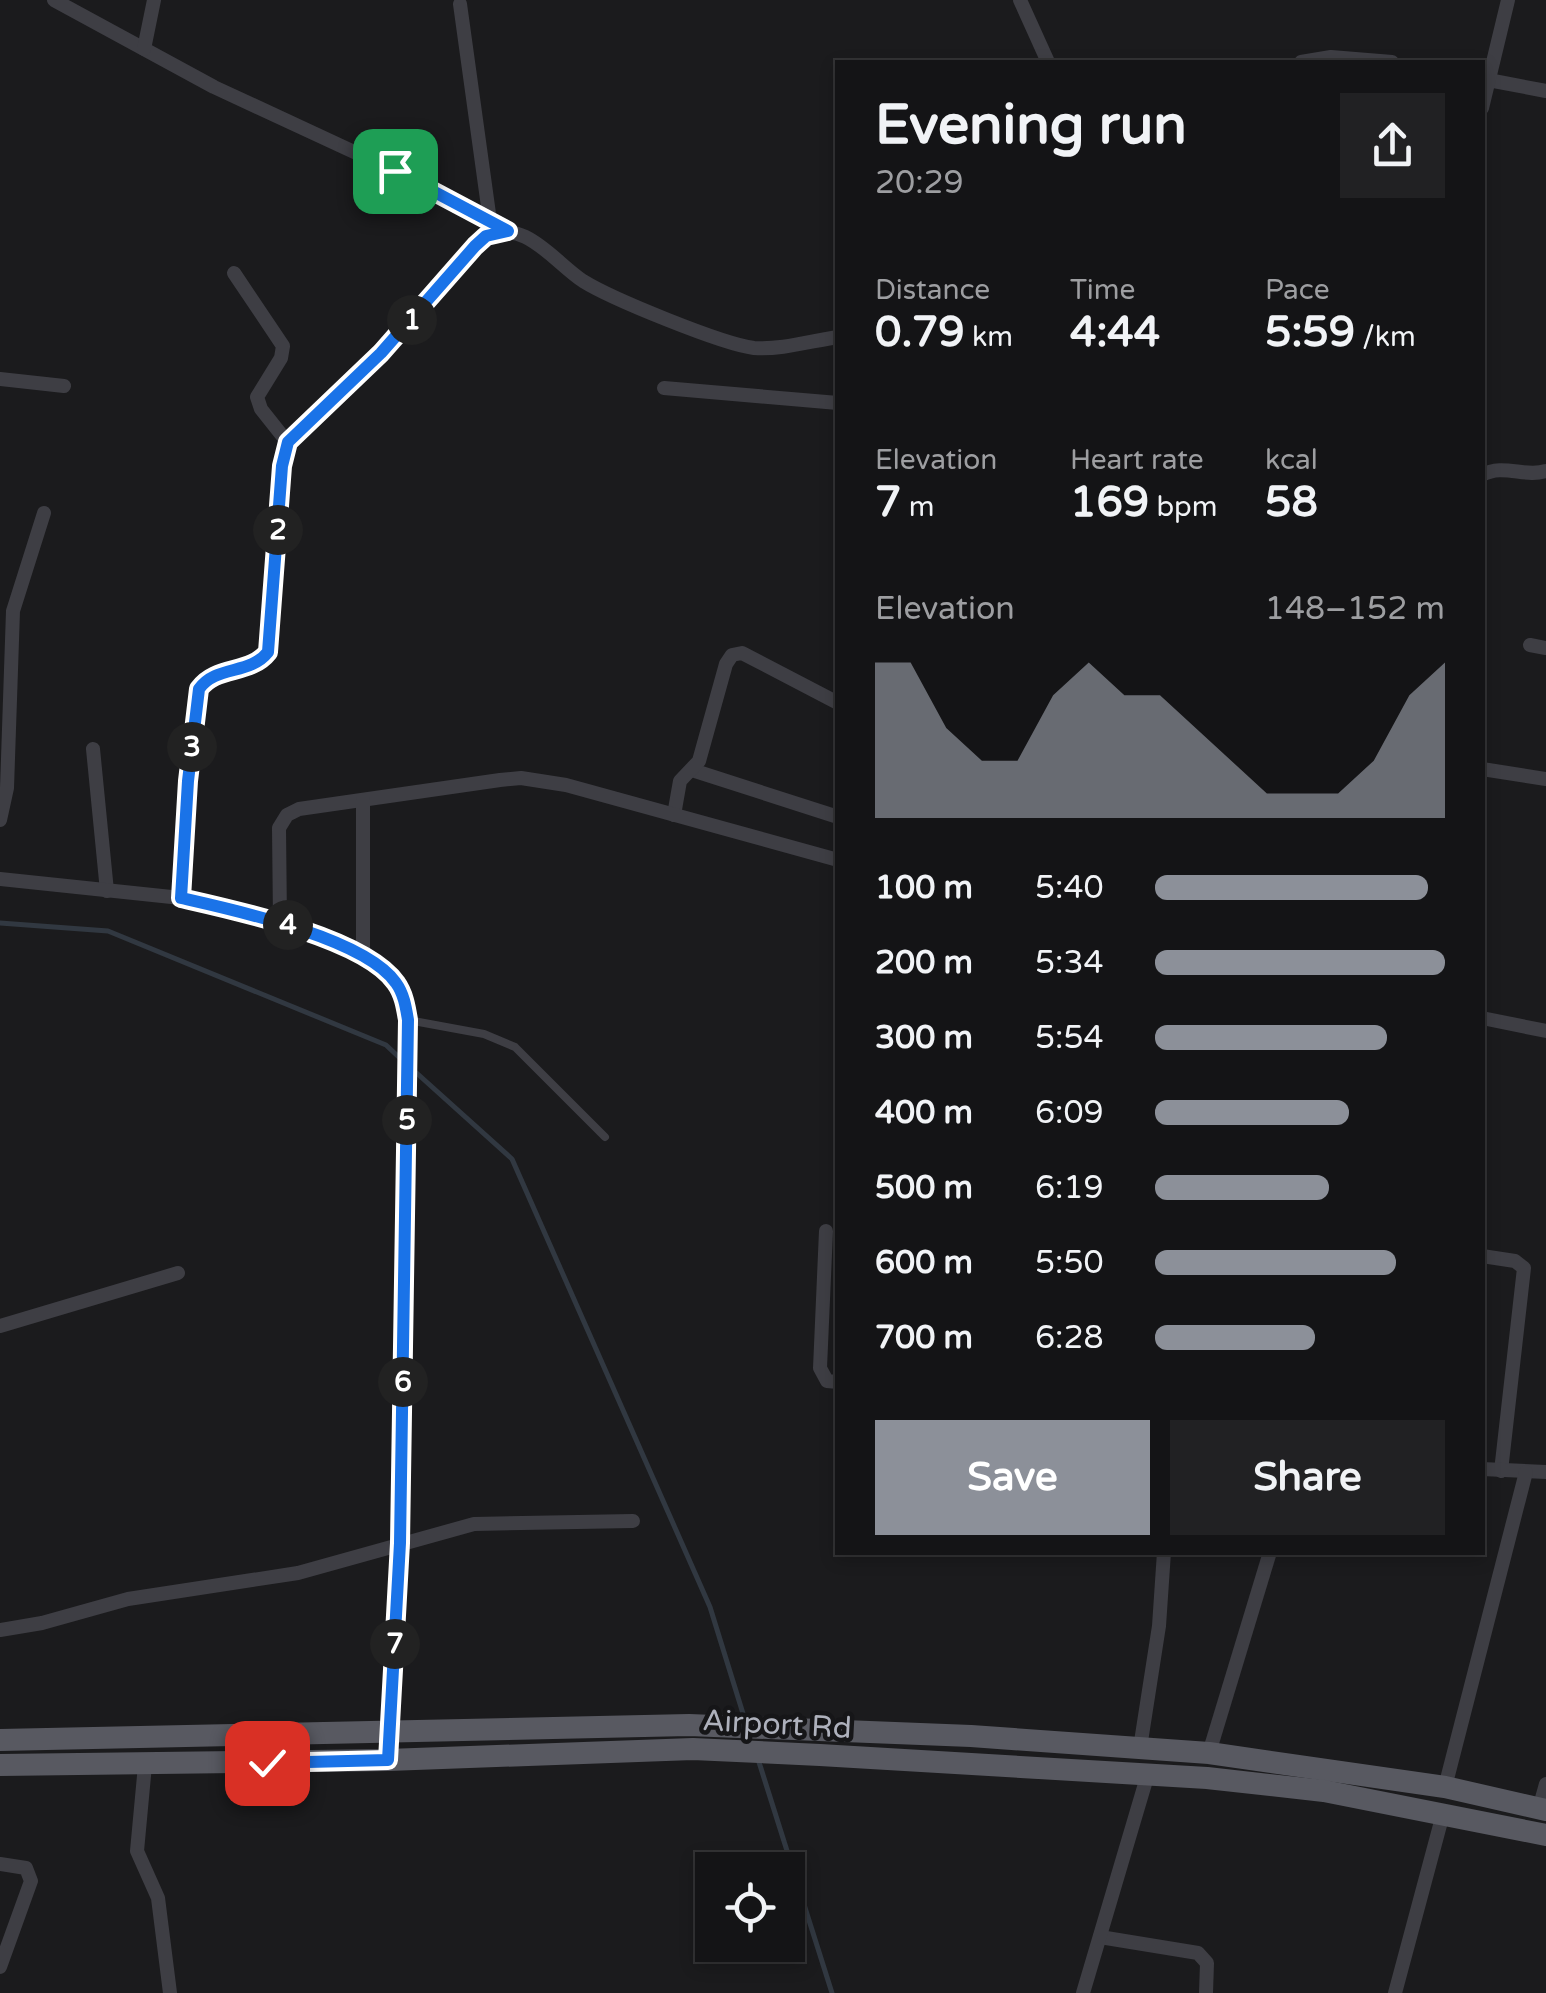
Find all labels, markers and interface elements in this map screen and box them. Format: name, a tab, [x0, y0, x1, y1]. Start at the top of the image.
text: Evening run	[875, 93, 1187, 159]
button: share	[1340, 93, 1445, 198]
pin	[353, 129, 438, 214]
icon: arrive	[368, 144, 423, 199]
text: 20:29	[875, 164, 964, 202]
text: Distance	[875, 273, 990, 307]
text: Time	[1070, 273, 1135, 307]
text: Pace	[1265, 273, 1329, 307]
pin: 1	[387, 295, 437, 345]
text: 1	[403, 303, 421, 337]
text: 0.79	[875, 307, 965, 358]
text: 4:44	[1070, 307, 1160, 358]
text: 5:59	[1265, 307, 1355, 358]
text: km	[965, 320, 1013, 354]
text: /km	[1355, 320, 1416, 354]
text: Elevation	[875, 443, 997, 477]
text: Heart rate	[1070, 443, 1204, 477]
text: kcal	[1265, 443, 1318, 477]
text: 7	[875, 477, 901, 528]
text: 169	[1070, 477, 1149, 528]
text: 58	[1265, 477, 1318, 528]
text: m	[901, 490, 934, 524]
text: bpm	[1149, 490, 1217, 524]
pin: 2	[253, 505, 303, 555]
text: 2	[269, 513, 287, 547]
text: Elevation	[875, 590, 1015, 628]
text: 148–152 m	[1265, 590, 1445, 628]
pin: 3	[167, 722, 217, 772]
text: 3	[183, 730, 201, 764]
text: 100 m	[875, 869, 973, 907]
text: 5:40	[1035, 869, 1104, 907]
pin: 4	[263, 900, 313, 950]
text: 4	[279, 908, 297, 942]
text: 200 m	[875, 944, 973, 982]
text: 5:34	[1035, 944, 1104, 982]
text: 300 m	[875, 1019, 973, 1057]
text: 5:54	[1035, 1019, 1104, 1057]
text: 400 m	[875, 1094, 973, 1132]
text: 6:09	[1035, 1094, 1104, 1132]
pin: 5	[382, 1095, 432, 1145]
text: 5	[398, 1103, 416, 1137]
text: 500 m	[875, 1169, 973, 1207]
text: 6:19	[1035, 1169, 1104, 1207]
text: 600 m	[875, 1244, 973, 1282]
text: 5:50	[1035, 1244, 1104, 1282]
text: 700 m	[875, 1319, 973, 1357]
text: 6:28	[1035, 1319, 1104, 1357]
pin: 6	[378, 1357, 428, 1407]
text: 6	[394, 1365, 412, 1399]
button: Save	[875, 1420, 1150, 1535]
button: Share	[1170, 1420, 1445, 1535]
pin: 7	[370, 1619, 420, 1669]
text: 7	[386, 1627, 404, 1661]
street label: Airport Rd	[701, 1702, 853, 1747]
pin	[225, 1721, 310, 1806]
icon: check	[240, 1736, 295, 1791]
map controls	[695, 1852, 805, 1962]
button: locate	[695, 1852, 805, 1962]

